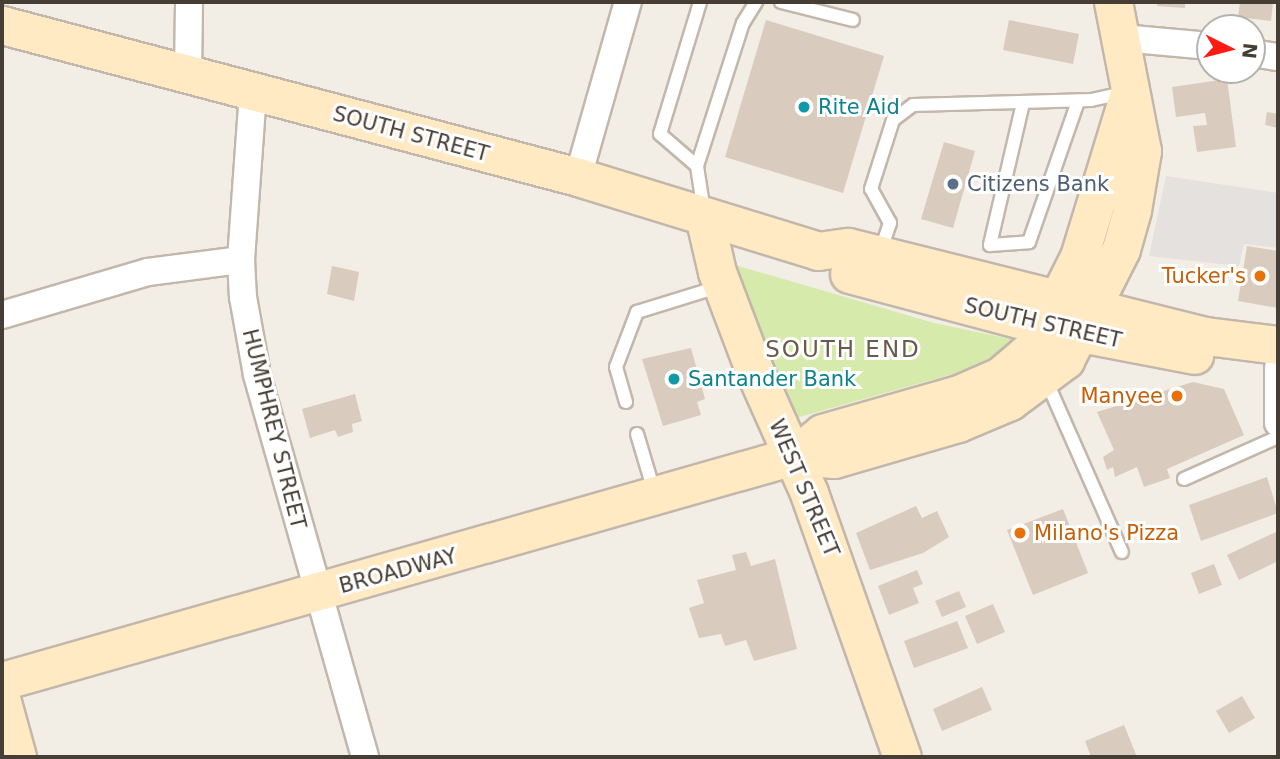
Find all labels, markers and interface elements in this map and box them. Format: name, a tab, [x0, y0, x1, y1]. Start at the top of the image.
north arrow	[1196, 14, 1266, 84]
text: N	[1238, 42, 1262, 60]
place label: Rite Aid	[818, 94, 900, 120]
marker: Rite Aid	[796, 99, 812, 115]
street label: SOUTH STREET	[330, 101, 492, 167]
place label: Citizens Bank	[967, 171, 1109, 197]
marker: Citizens Bank	[945, 176, 961, 192]
place label: Tucker's	[1162, 263, 1246, 289]
marker: Tucker's	[1252, 268, 1268, 284]
street label: SOUTH STREET	[962, 293, 1124, 353]
street label: HUMPHREY STREET	[237, 326, 311, 532]
district label: SOUTH END	[766, 335, 920, 363]
place label: Santander Bank	[688, 366, 856, 392]
marker: Santander Bank	[666, 371, 682, 387]
place label: Manyee	[1080, 383, 1163, 409]
marker: Manyee	[1169, 388, 1185, 404]
street label: WEST STREET	[764, 415, 844, 561]
place label: Milano's Pizza	[1034, 520, 1179, 546]
marker: Milano's Pizza	[1012, 525, 1028, 541]
street label: BROADWAY	[336, 543, 460, 599]

